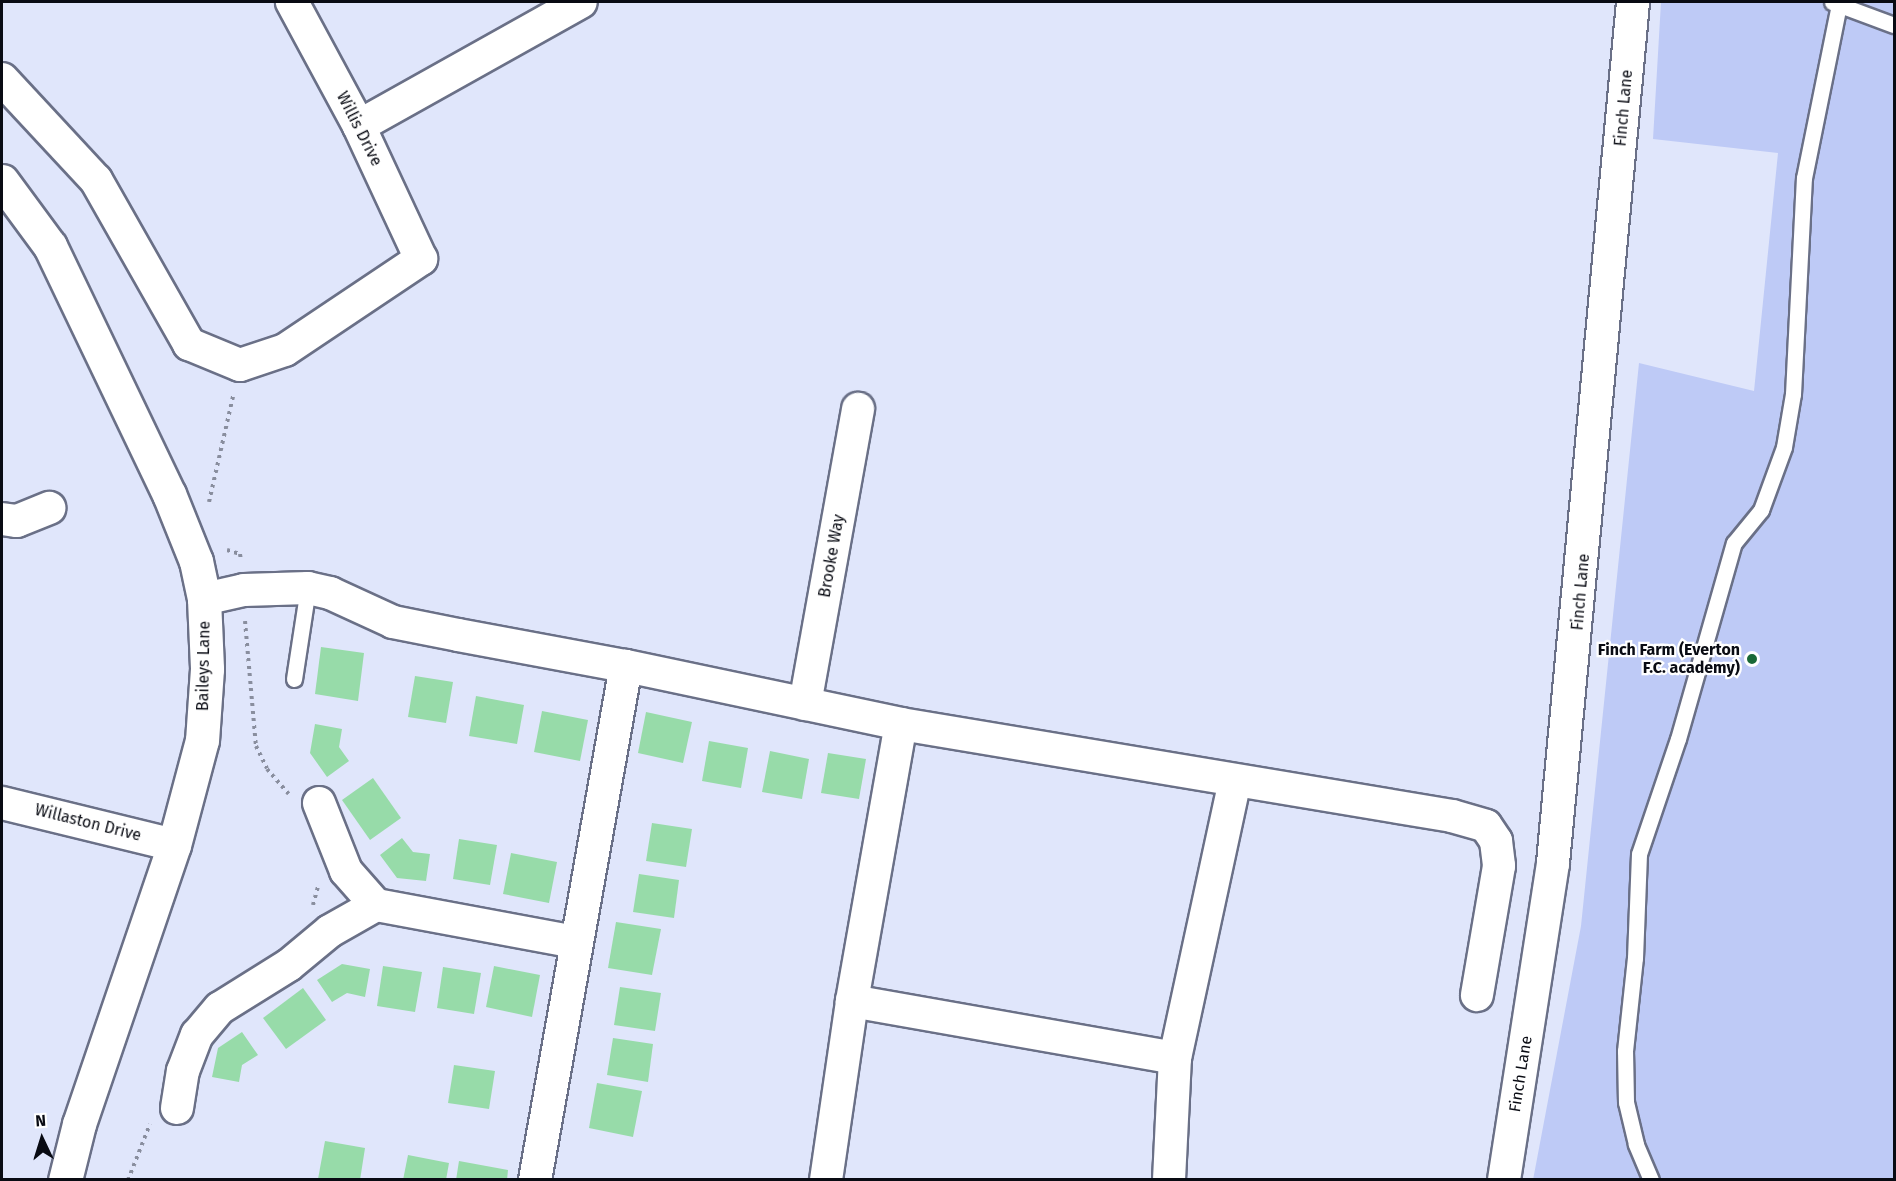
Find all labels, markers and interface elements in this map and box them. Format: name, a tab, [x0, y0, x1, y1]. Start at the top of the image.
street label: Finch Lane	[1611, 69, 1637, 147]
street label: Willis Drive	[332, 89, 386, 169]
street label: Brooke Way	[815, 513, 849, 599]
street label: Finch Lane	[1568, 553, 1594, 631]
street label: Baileys Lane	[194, 621, 214, 711]
place label: Finch Farm (Everton F.C. academy)	[1598, 640, 1740, 678]
marker: Finch Farm (Everton F.C. academy)	[1745, 652, 1759, 666]
street label: Willaston Drive	[33, 800, 143, 846]
street label: Finch Lane	[1505, 1034, 1537, 1114]
north arrow	[12, 1109, 72, 1169]
text: N	[35, 1111, 47, 1130]

